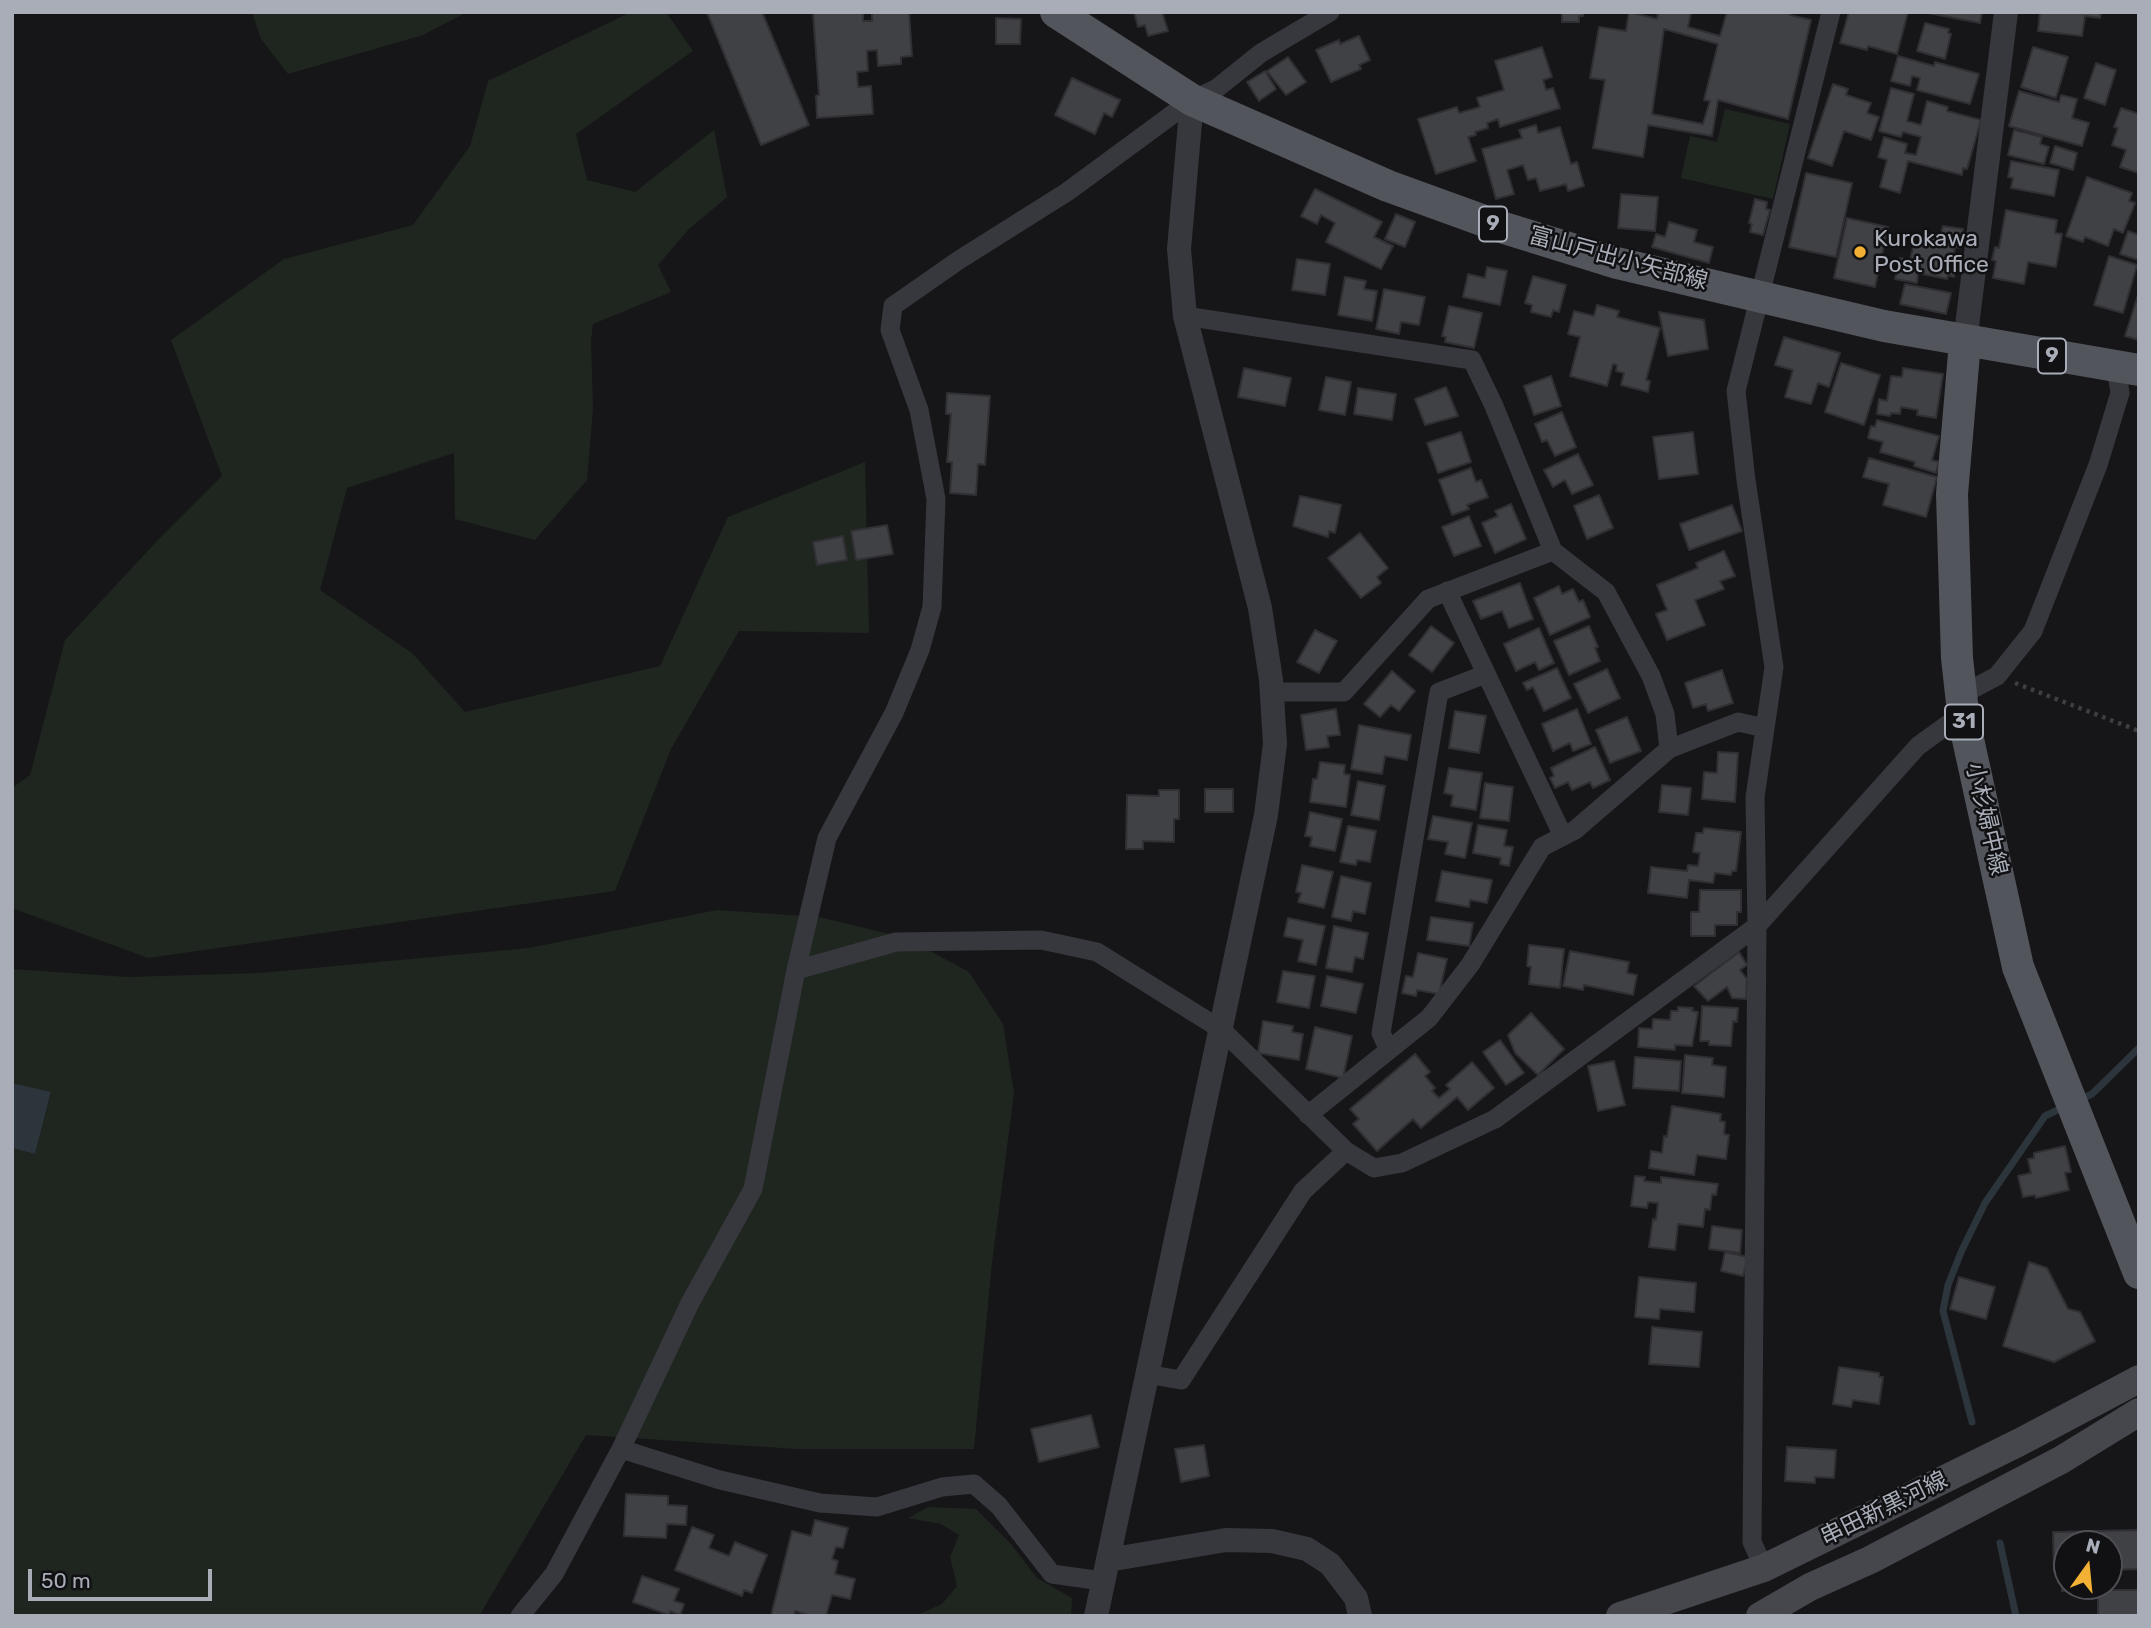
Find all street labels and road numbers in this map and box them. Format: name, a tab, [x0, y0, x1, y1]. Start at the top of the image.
road number: 9	[1479, 206, 1507, 242]
street label: 富山戸出小矢部線	[1526, 222, 1710, 296]
road number: 9	[2038, 338, 2066, 374]
road number: 31	[1945, 704, 1983, 740]
street label: 小杉婦中線	[1960, 760, 2012, 878]
street label: 串田新黒河線	[1816, 1466, 1952, 1552]

